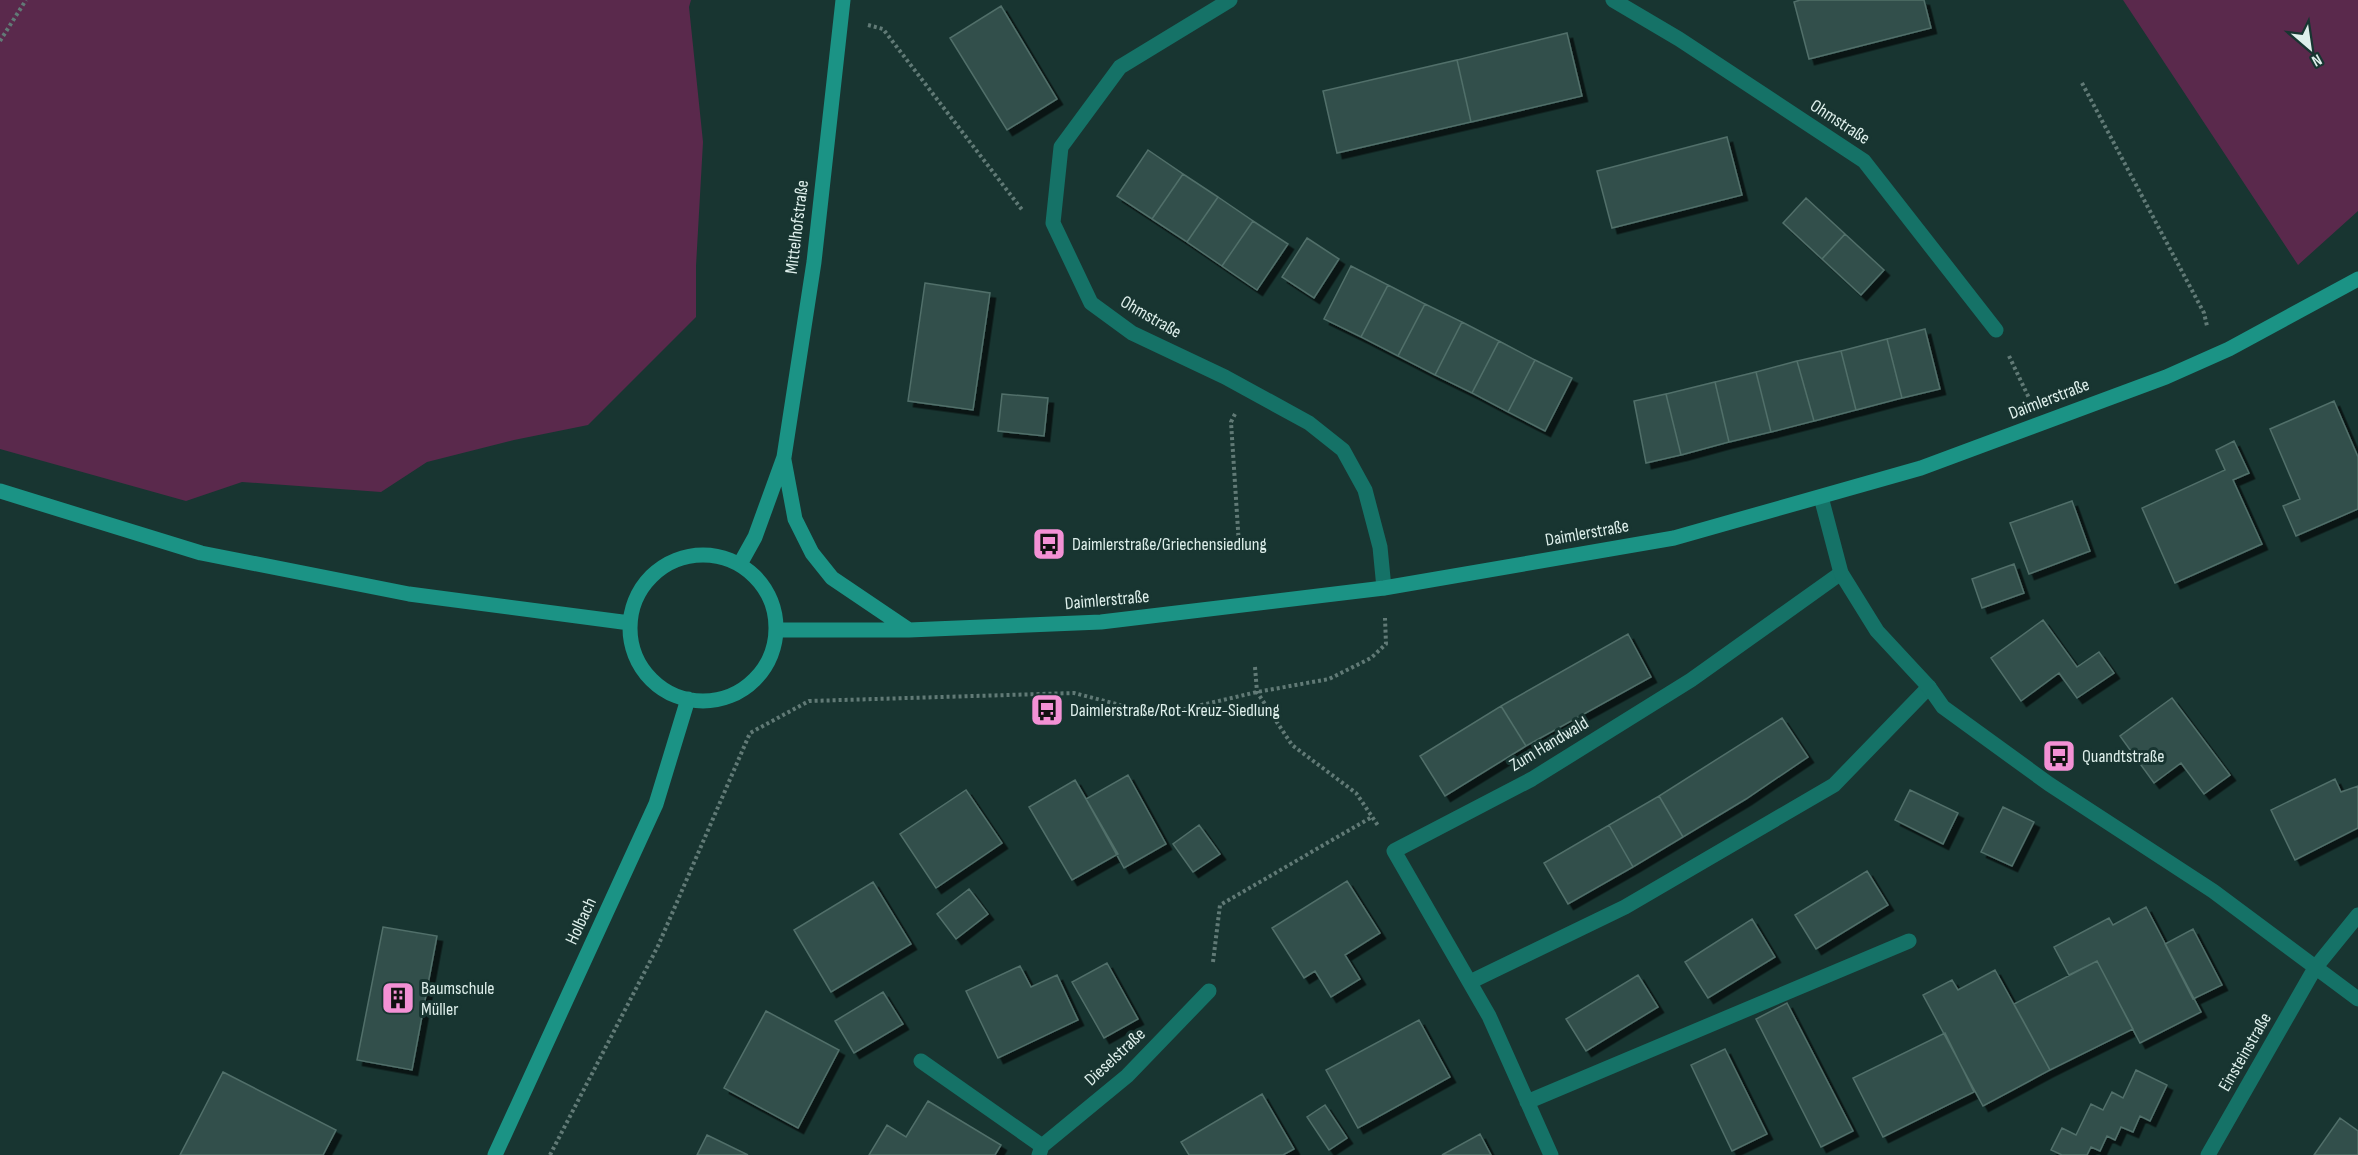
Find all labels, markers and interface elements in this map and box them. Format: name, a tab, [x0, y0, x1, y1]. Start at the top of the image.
north arrow	[2280, 18, 2340, 78]
text: N	[2308, 49, 2325, 70]
street label: Ohmstraße	[1806, 95, 1874, 149]
street label: Mittelhofstraße	[781, 179, 813, 275]
street label: Ohmstraße	[1117, 291, 1185, 343]
street label: Daimlerstraße	[2006, 374, 2092, 424]
street label: Daimlerstraße	[1544, 515, 1630, 551]
bus stop icon: Daimlerstraße/Griechensiedlung	[1031, 526, 1067, 562]
place label: Daimlerstraße/Griechensiedlung	[1072, 534, 1267, 555]
street label: Daimlerstraße	[1064, 586, 1150, 614]
bus stop icon: Daimlerstraße/Rot-Kreuz-Siedlung	[1029, 692, 1065, 728]
place label: Daimlerstraße/Rot-Kreuz-Siedlung	[1070, 700, 1280, 721]
street label: Zum Handwald	[1506, 712, 1592, 776]
bus stop icon: Quandtstraße	[2041, 738, 2077, 774]
place label: Quandtstraße	[2082, 746, 2164, 767]
street label: Holbach	[561, 894, 601, 948]
place label: Baumschule Müller	[421, 978, 495, 1020]
building icon: Baumschule Müller	[380, 980, 416, 1016]
street label: Einsteinstraße	[2214, 1009, 2276, 1095]
street label: Dieselstraße	[1080, 1024, 1150, 1090]

